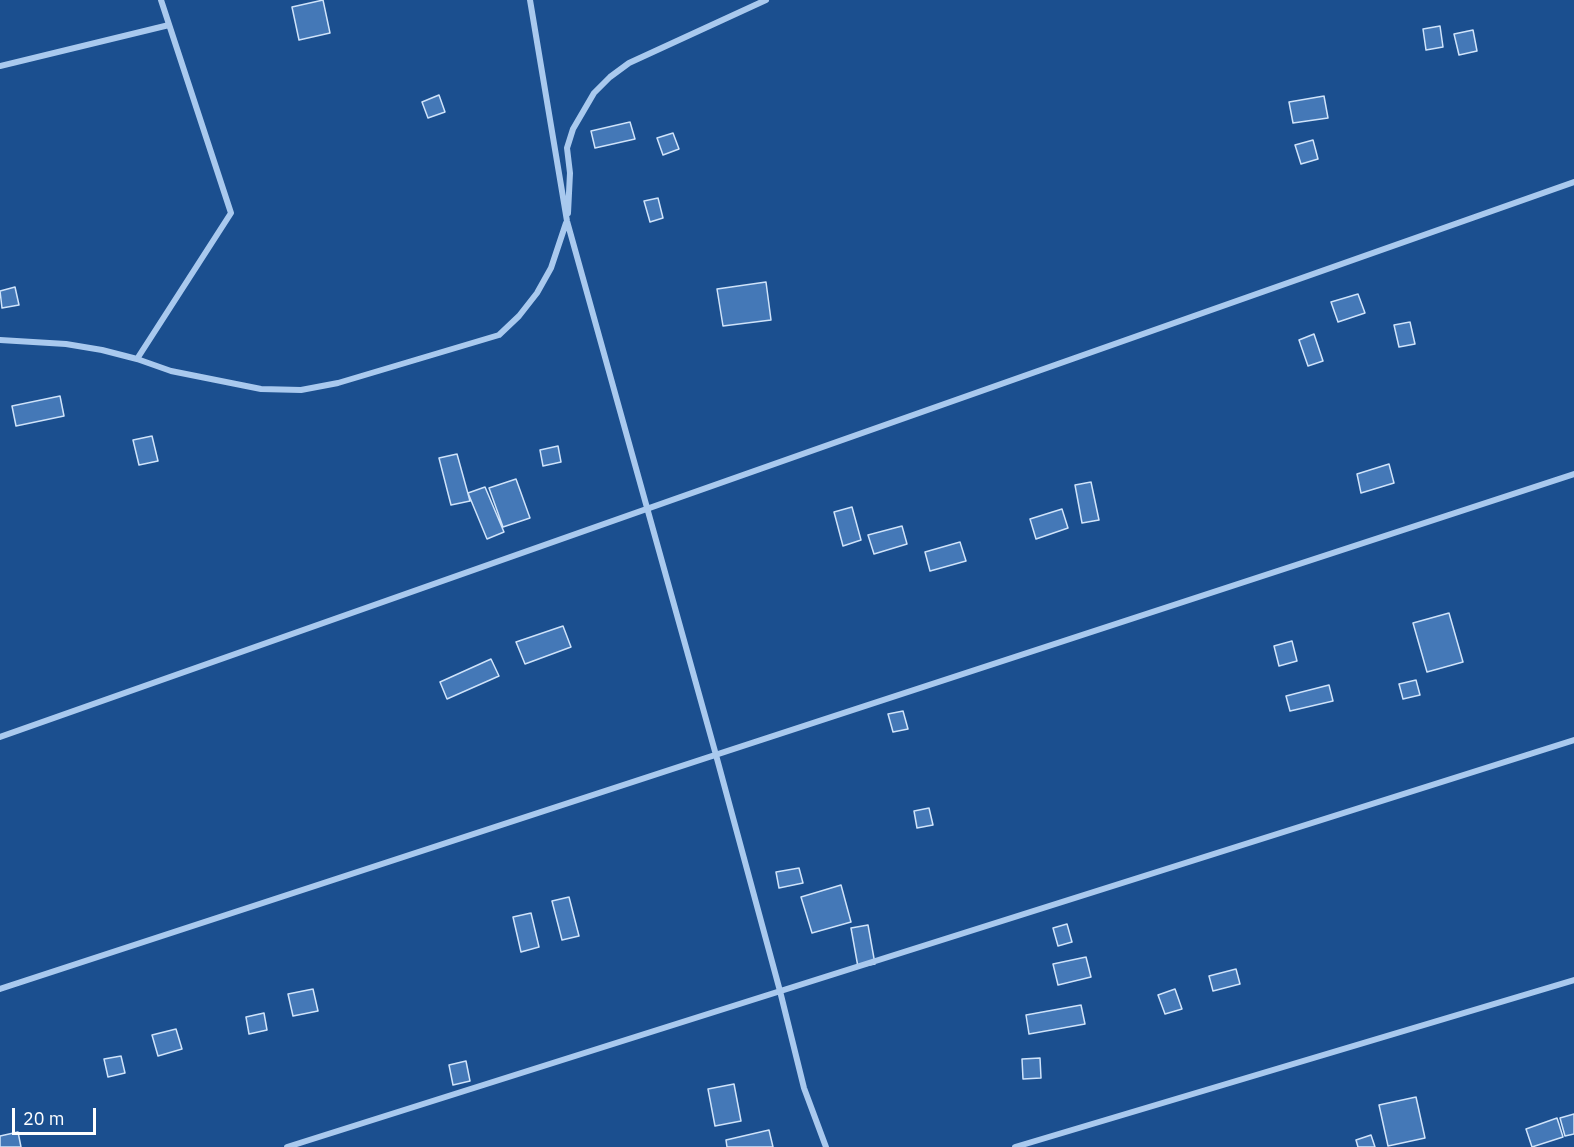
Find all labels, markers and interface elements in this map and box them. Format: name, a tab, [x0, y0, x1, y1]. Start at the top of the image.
scale bar	[15, 1096, 99, 1134]
text: 20 m	[23, 1107, 65, 1130]

